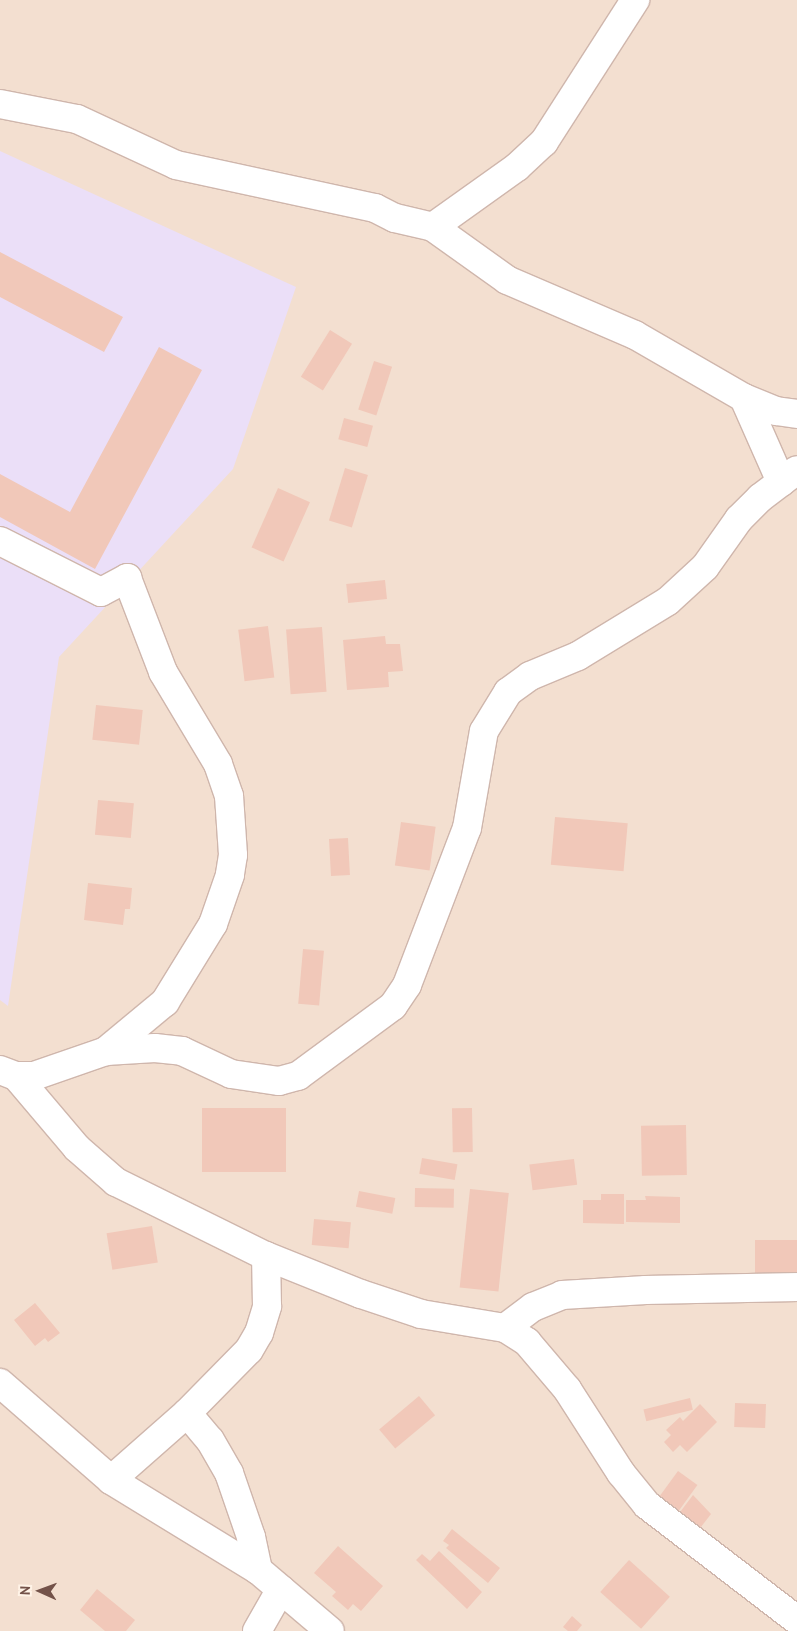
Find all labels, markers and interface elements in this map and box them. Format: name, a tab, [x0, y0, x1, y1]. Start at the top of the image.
north arrow	[15, 1566, 65, 1616]
text: N	[16, 1586, 34, 1595]

